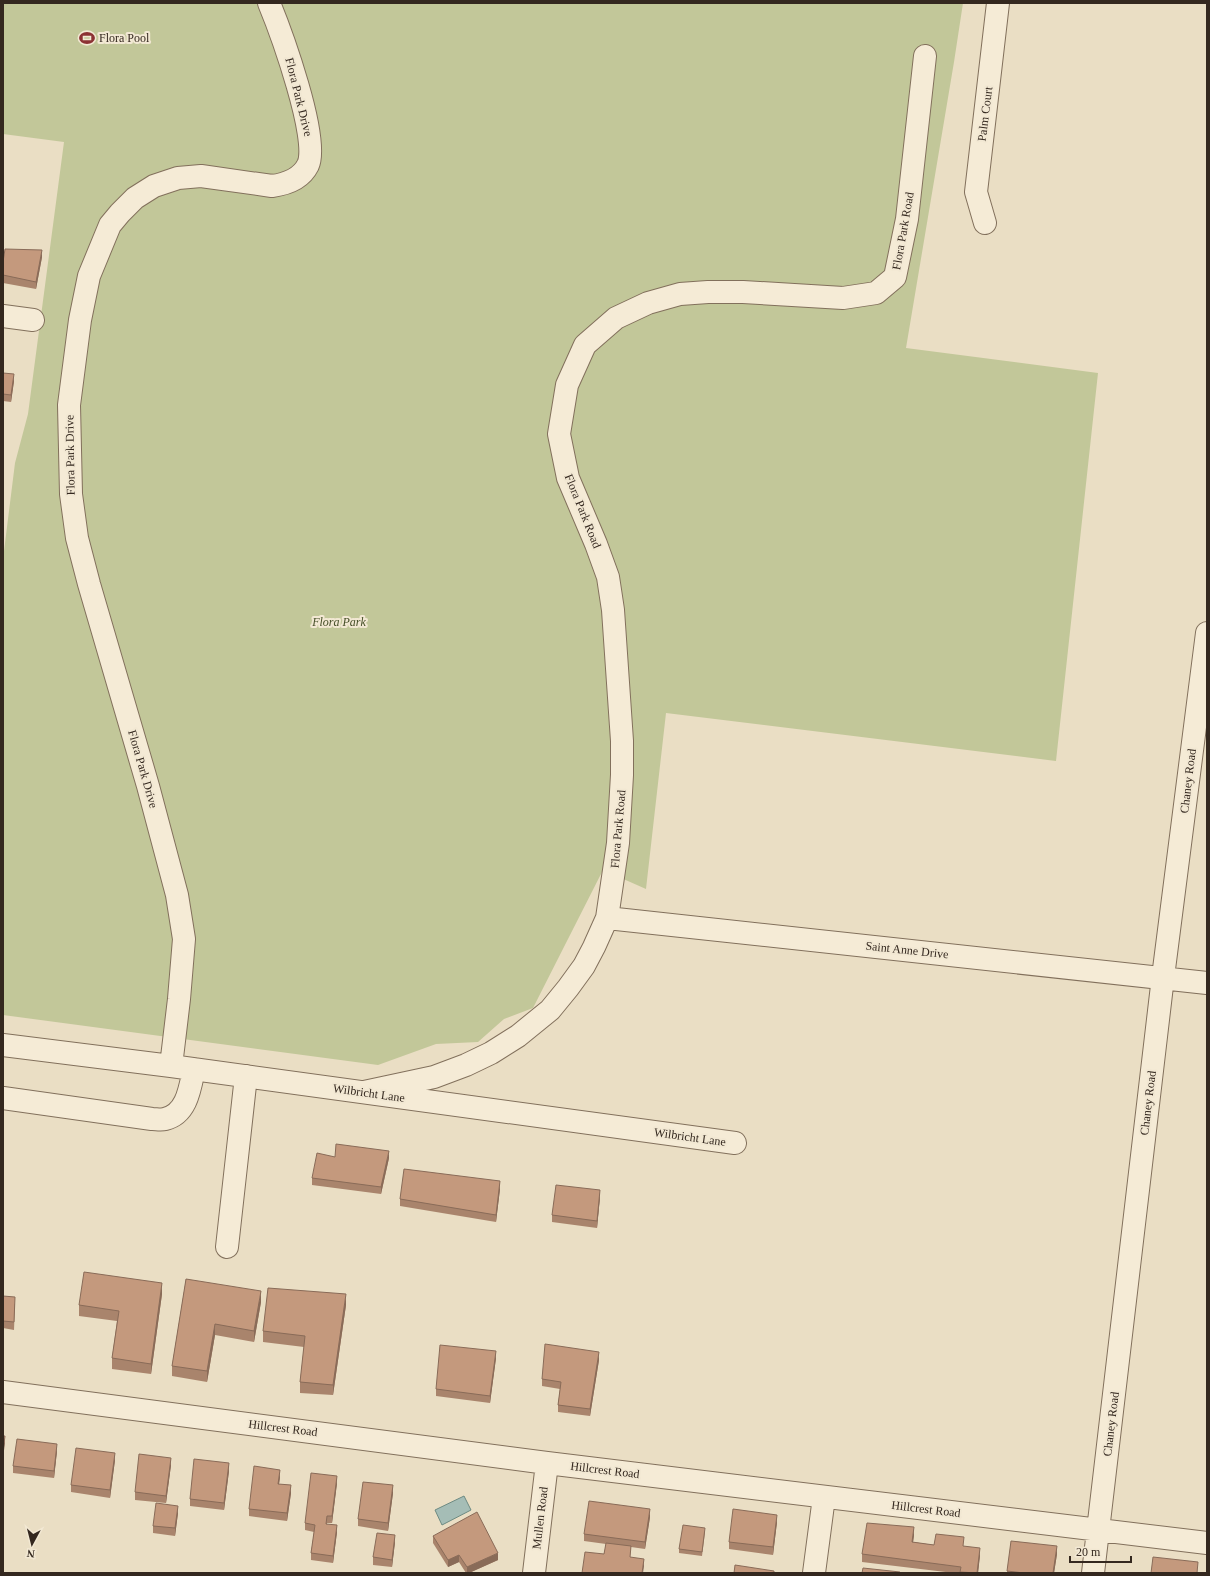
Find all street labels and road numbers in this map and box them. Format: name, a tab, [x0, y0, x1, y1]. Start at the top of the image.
street label: Flora Park Drive	[282, 56, 316, 138]
street label: Palm Court	[975, 85, 995, 142]
street label: Flora Park Road	[889, 191, 917, 271]
street label: Flora Park Drive	[62, 415, 78, 495]
street label: Flora Park Road	[562, 472, 604, 550]
street label: Flora Park Drive	[125, 728, 161, 810]
street label: Chaney Road	[1177, 748, 1199, 814]
street label: Flora Park Road	[608, 789, 628, 869]
street label: Saint Anne Drive	[865, 939, 949, 961]
street label: Chaney Road	[1137, 1070, 1159, 1136]
street label: Wilbricht Lane	[332, 1081, 406, 1105]
street label: Wilbricht Lane	[653, 1125, 727, 1149]
street label: Chaney Road	[1100, 1391, 1122, 1457]
street label: Hillcrest Road	[248, 1417, 318, 1439]
street label: Hillcrest Road	[570, 1459, 640, 1481]
street label: Mullen Road	[529, 1486, 551, 1550]
street label: Hillcrest Road	[891, 1498, 961, 1520]

